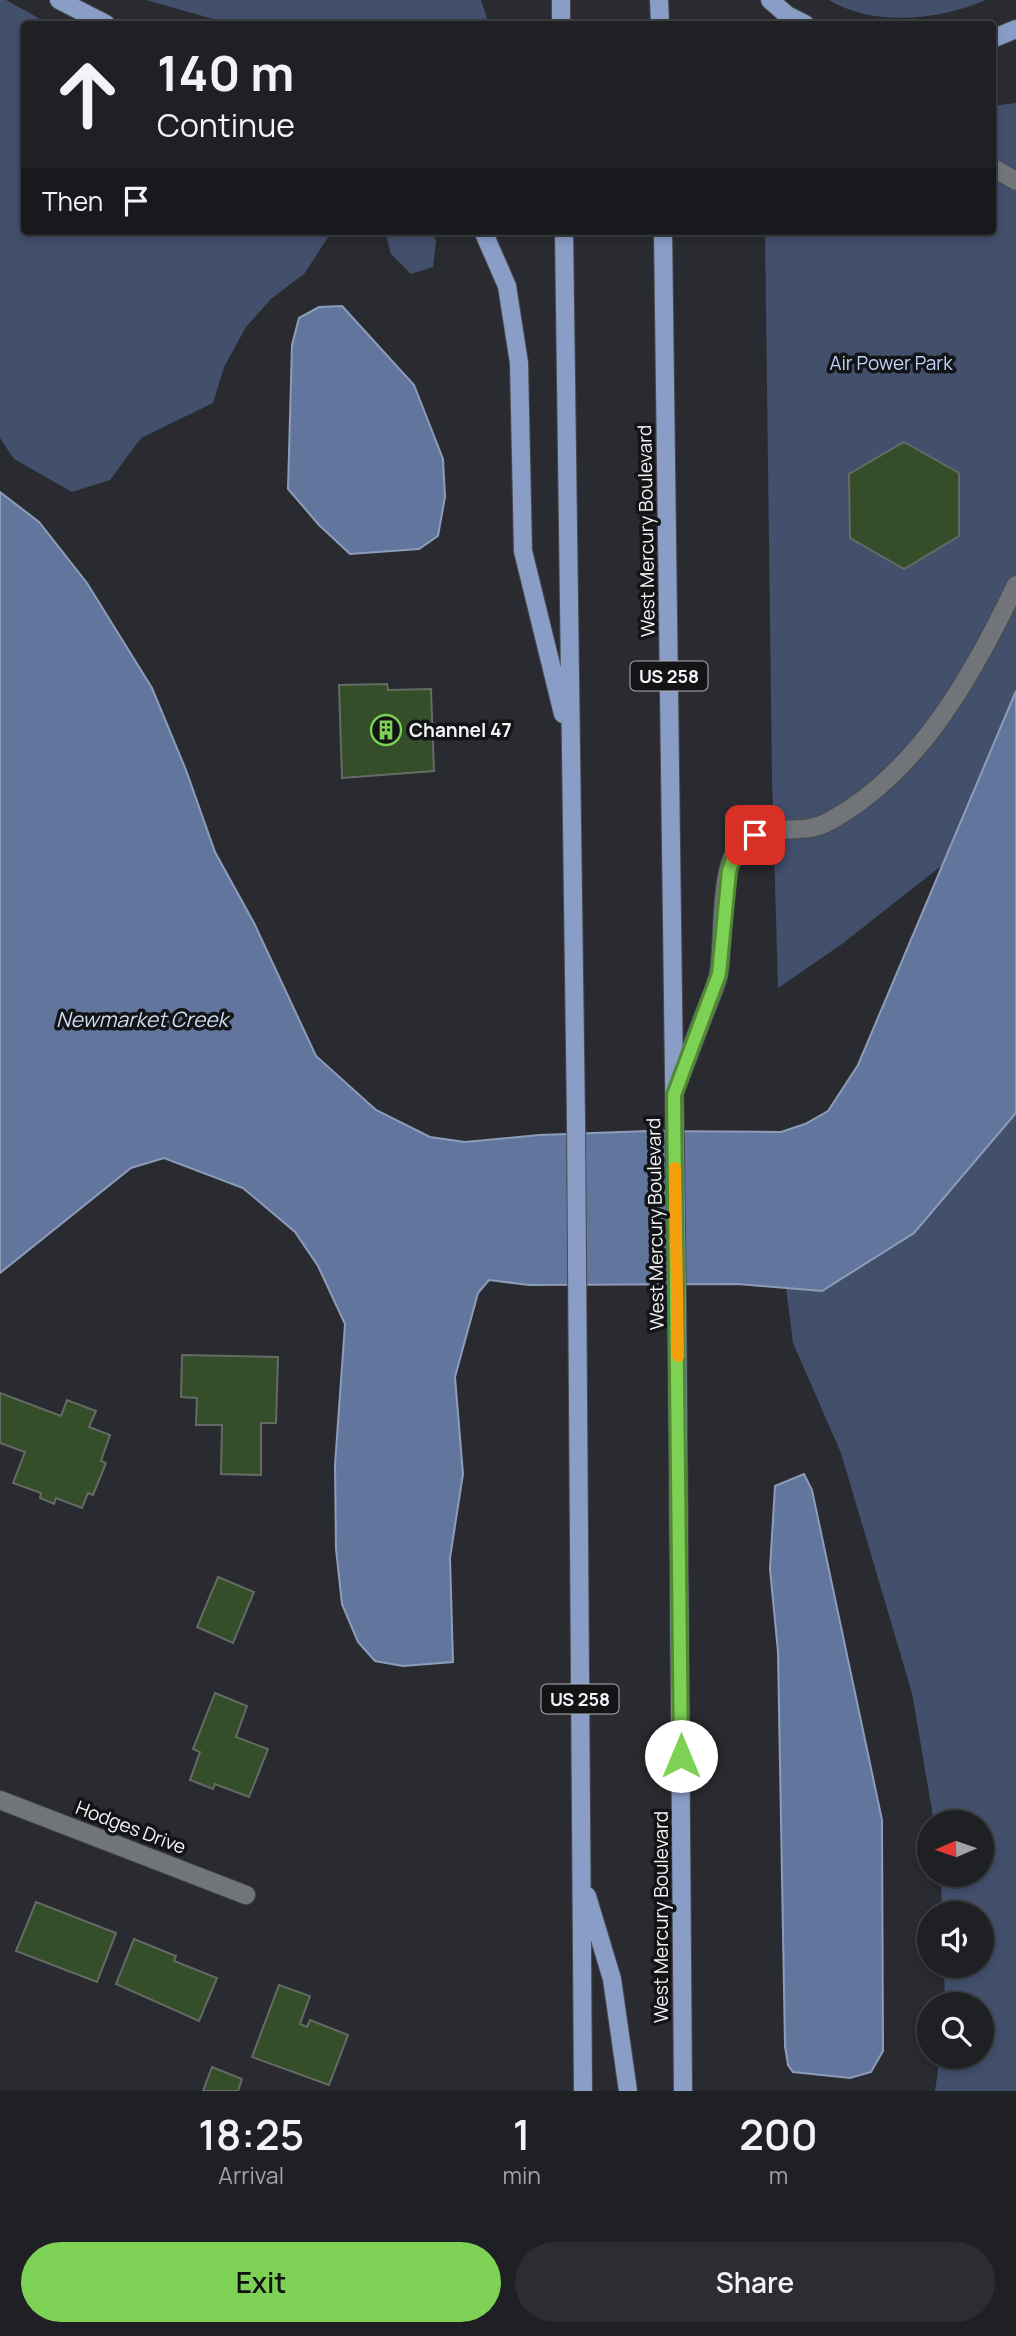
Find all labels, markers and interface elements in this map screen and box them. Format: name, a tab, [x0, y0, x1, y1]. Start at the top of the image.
text: 140 m	[157, 39, 294, 106]
icon: ahead	[42, 49, 133, 140]
text: Continue	[157, 103, 295, 147]
icon: arrive	[117, 182, 155, 220]
text: Then	[42, 183, 103, 219]
park label: Air Power Park	[829, 350, 953, 376]
street label: West Mercury Boulevard	[631, 425, 661, 637]
road number: US 258	[630, 662, 708, 690]
building icon: Channel 47	[369, 713, 403, 747]
place label: Channel 47	[409, 717, 512, 743]
pin	[725, 805, 785, 865]
icon: arrive	[736, 816, 774, 854]
water label: Newmarket Creek	[56, 1005, 230, 1033]
street label: West Mercury Boulevard	[640, 1118, 670, 1330]
road number: US 258	[542, 1684, 618, 1714]
position arrow	[644, 1719, 718, 1793]
street label: Hodges Drive	[72, 1794, 190, 1860]
north arrow	[917, 1810, 994, 1886]
map controls	[917, 1810, 994, 2069]
street label: West Mercury Boulevard	[648, 1811, 674, 2023]
button: sound	[917, 1901, 994, 1978]
button: search	[917, 1992, 994, 2069]
text: 18:25	[198, 2105, 304, 2163]
text: 1	[513, 2105, 531, 2163]
text: 200	[739, 2105, 818, 2163]
text: Arrival	[218, 2159, 284, 2191]
text: min	[502, 2159, 541, 2191]
text: m	[769, 2159, 788, 2191]
button: Exit	[21, 2242, 501, 2322]
button: Share	[515, 2242, 995, 2322]

